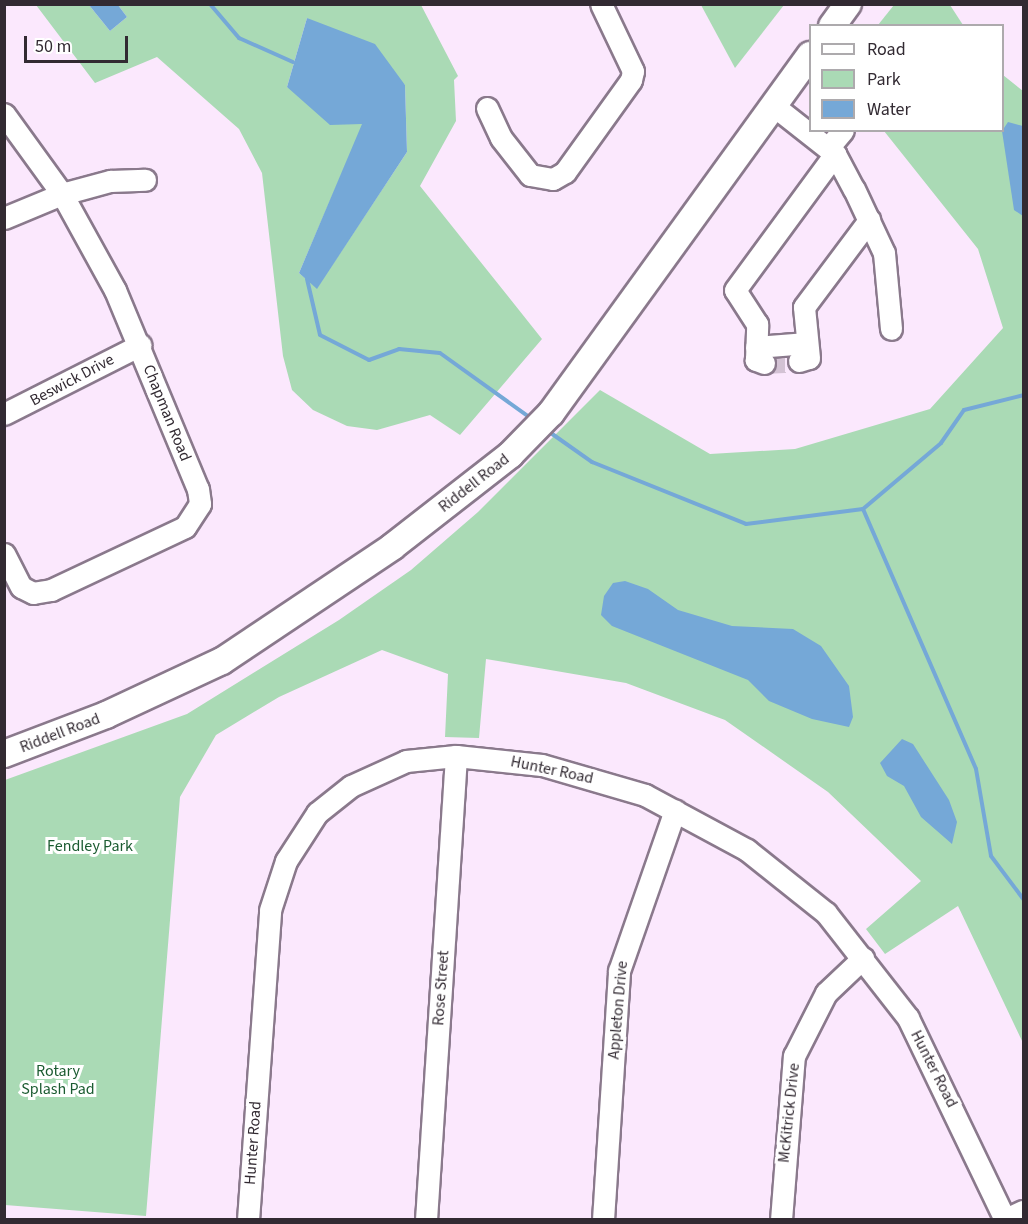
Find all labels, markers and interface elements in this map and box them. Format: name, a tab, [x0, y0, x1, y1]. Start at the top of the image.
scale bar	[27, 24, 130, 62]
legend	[809, 24, 1004, 132]
text: 50 m	[35, 34, 71, 59]
text: Road	[867, 37, 906, 62]
text: Park	[867, 67, 901, 92]
text: Water	[867, 97, 911, 122]
street label: Beswick Drive	[27, 350, 117, 410]
street label: Chapman Road	[139, 362, 195, 464]
street label: Riddell Road	[435, 449, 513, 517]
street label: Riddell Road	[17, 709, 103, 757]
street label: Hunter Road	[509, 752, 595, 788]
park label: Fendley Park	[47, 836, 133, 856]
street label: Rose Street	[429, 950, 453, 1026]
street label: Appleton Drive	[604, 960, 632, 1060]
street label: Hunter Road	[906, 1027, 962, 1111]
park label: Rotary Splash Pad	[21, 1061, 95, 1099]
street label: McKitrick Drive	[774, 1062, 804, 1164]
street label: Hunter Road	[240, 1100, 266, 1186]

